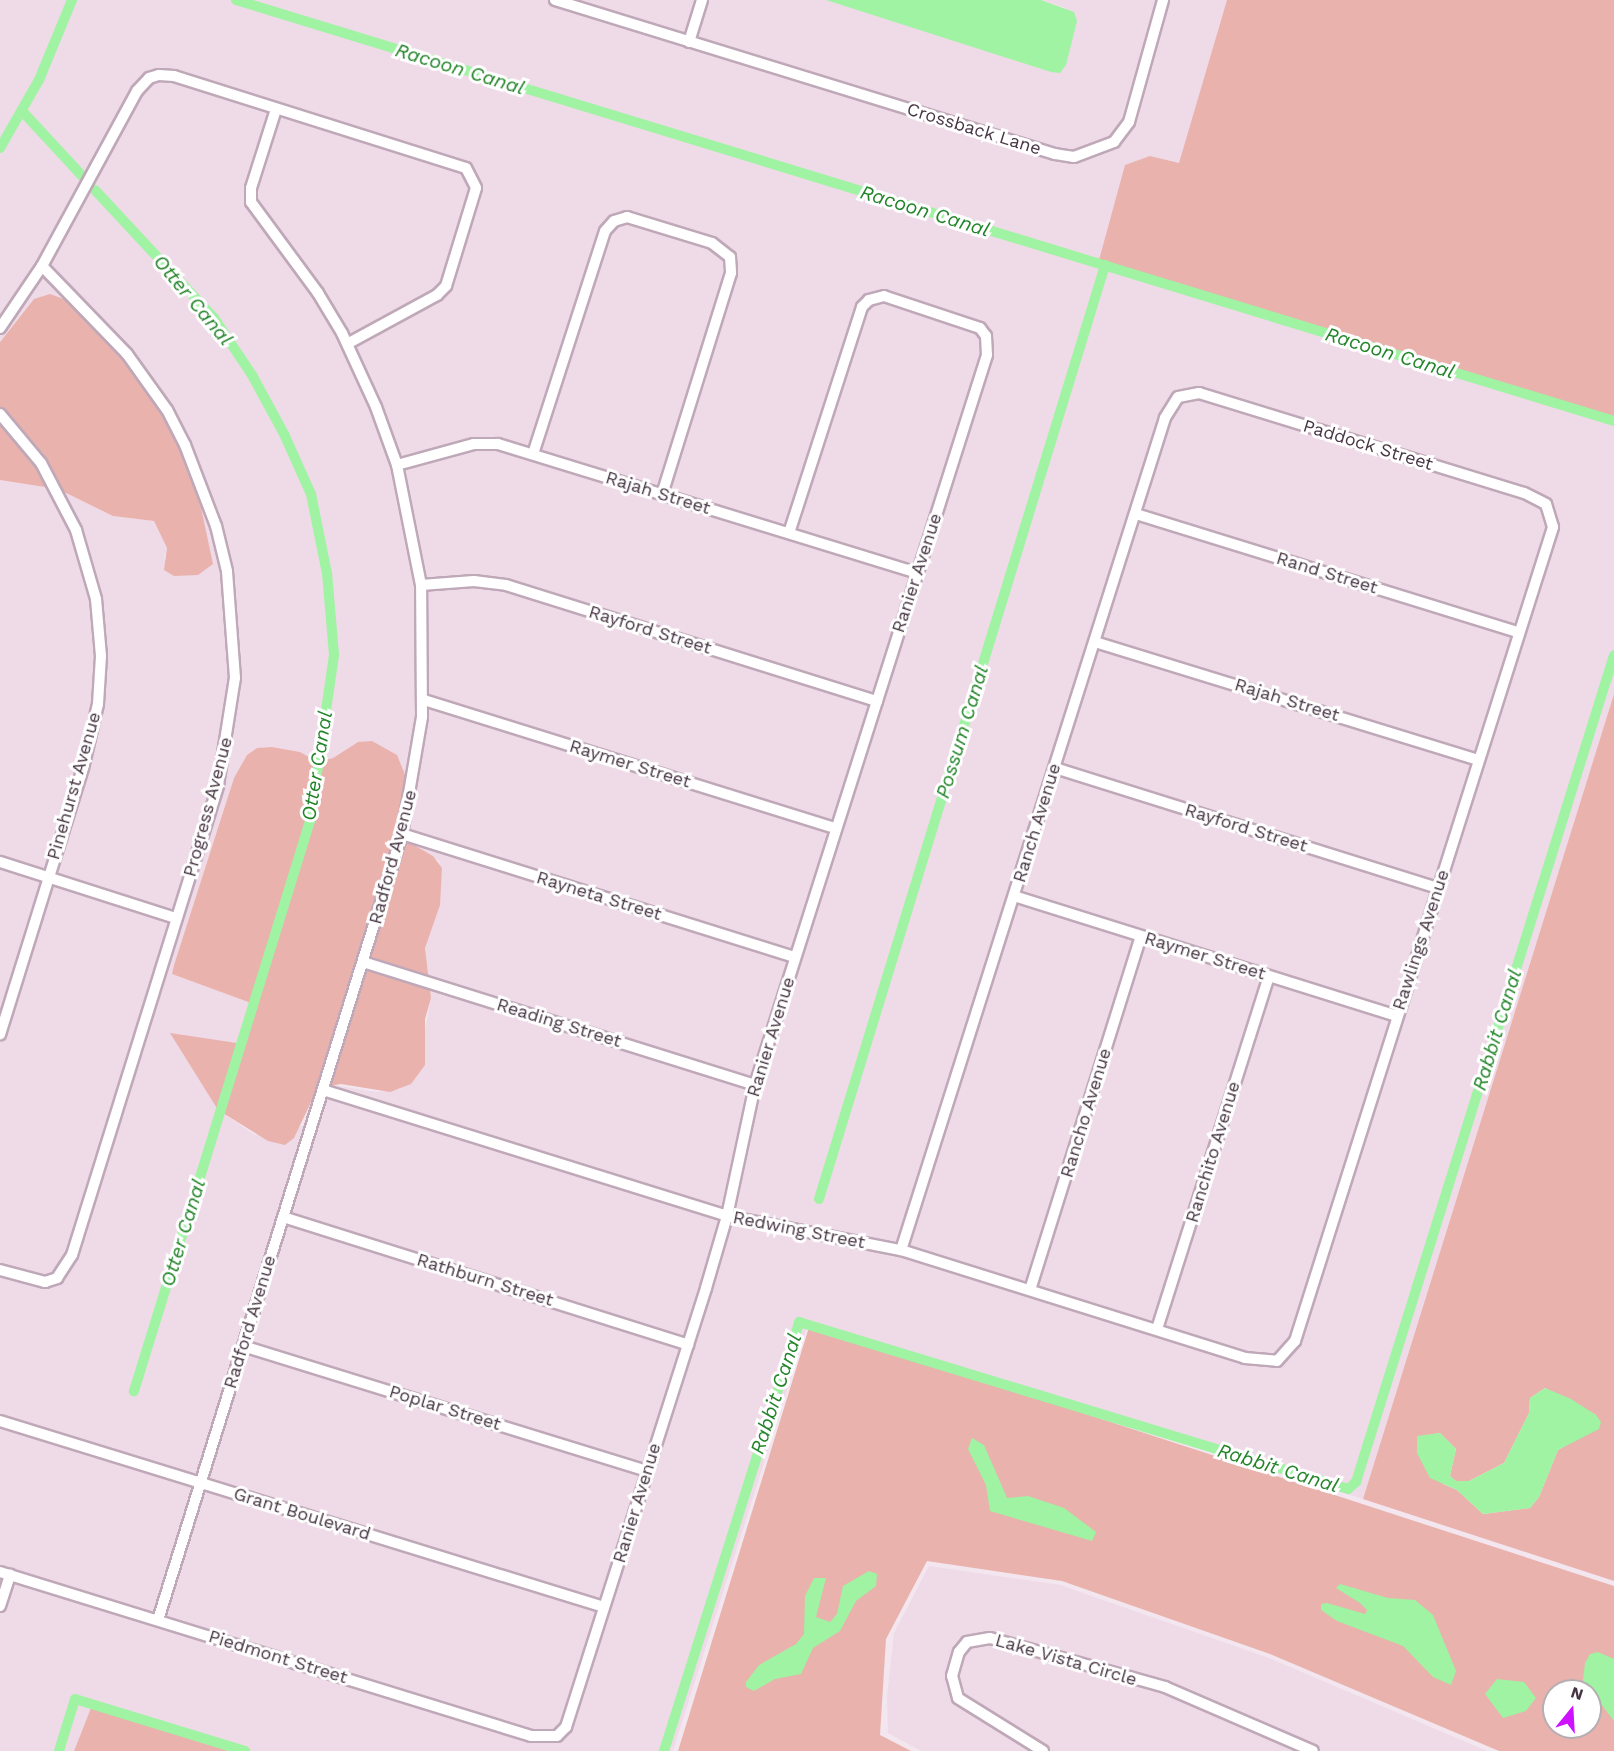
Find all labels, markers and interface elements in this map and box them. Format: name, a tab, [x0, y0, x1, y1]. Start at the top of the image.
water label: Racoon Canal	[392, 38, 528, 100]
street label: Crossback Lane	[904, 98, 1044, 160]
water label: Racoon Canal	[857, 180, 993, 242]
water label: Otter Canal	[148, 250, 238, 350]
water label: Racoon Canal	[1322, 322, 1458, 384]
street label: Paddock Street	[1300, 415, 1436, 475]
street label: Rajah Street	[603, 467, 713, 519]
street label: Ranier Avenue	[887, 510, 947, 636]
street label: Rand Street	[1274, 547, 1380, 599]
street label: Rayford Street	[586, 601, 714, 659]
water label: Possum Canal	[930, 663, 994, 801]
street label: Rajah Street	[1232, 674, 1342, 726]
street label: Pinehurst Avenue	[42, 709, 106, 863]
water label: Otter Canal	[296, 709, 338, 823]
street label: Progress Avenue	[179, 734, 237, 880]
street label: Raymer Street	[567, 735, 693, 793]
street label: Ranch Avenue	[1008, 760, 1066, 886]
street label: Radford Avenue	[365, 787, 421, 927]
street label: Rayford Street	[1182, 799, 1310, 857]
street label: Rayneta Street	[534, 867, 664, 925]
street label: Rawlings Avenue	[1388, 867, 1454, 1013]
street label: Raymer Street	[1142, 927, 1268, 985]
water label: Rabbit Canal	[1467, 967, 1527, 1093]
street label: Ranier Avenue	[742, 974, 800, 1100]
street label: Reading Street	[494, 994, 624, 1052]
street label: Rancho Avenue	[1056, 1045, 1116, 1181]
street label: Ranchito Avenue	[1181, 1078, 1245, 1226]
water label: Otter Canal	[155, 1176, 211, 1290]
street label: Redwing Street	[731, 1207, 867, 1253]
street label: Rathburn Street	[414, 1249, 556, 1311]
street label: Radford Avenue	[219, 1252, 281, 1392]
water label: Rabbit Canal	[745, 1331, 807, 1457]
street label: Poplar Street	[386, 1381, 504, 1435]
water label: Rabbit Canal	[1215, 1438, 1341, 1498]
street label: Ranier Avenue	[608, 1440, 666, 1566]
street label: Grant Boulevard	[231, 1483, 373, 1545]
street label: Piedmont Street	[206, 1626, 350, 1688]
street label: Lake Vista Circle	[992, 1629, 1140, 1691]
north arrow	[1542, 1679, 1602, 1739]
text: N	[1569, 1682, 1586, 1704]

